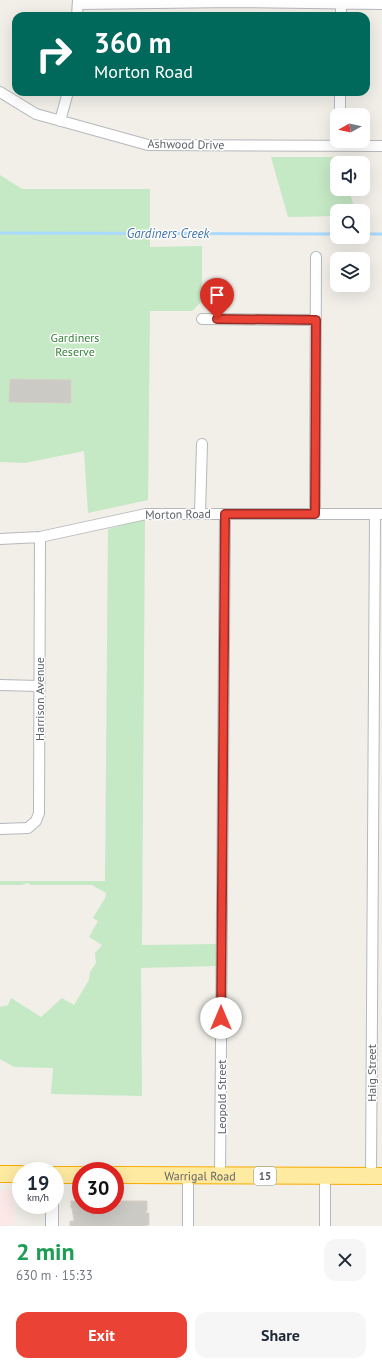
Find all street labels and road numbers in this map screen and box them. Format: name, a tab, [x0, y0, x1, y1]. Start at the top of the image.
street label: Ashwood Drive	[147, 136, 225, 152]
street label: Morton Road	[145, 506, 211, 522]
street label: Harrison Avenue	[32, 657, 47, 741]
street label: Haig Street	[364, 1044, 379, 1102]
street label: Leopold Street	[214, 1060, 229, 1134]
road number: 15	[254, 1167, 276, 1185]
street label: Warrigal Road	[164, 1168, 236, 1183]

